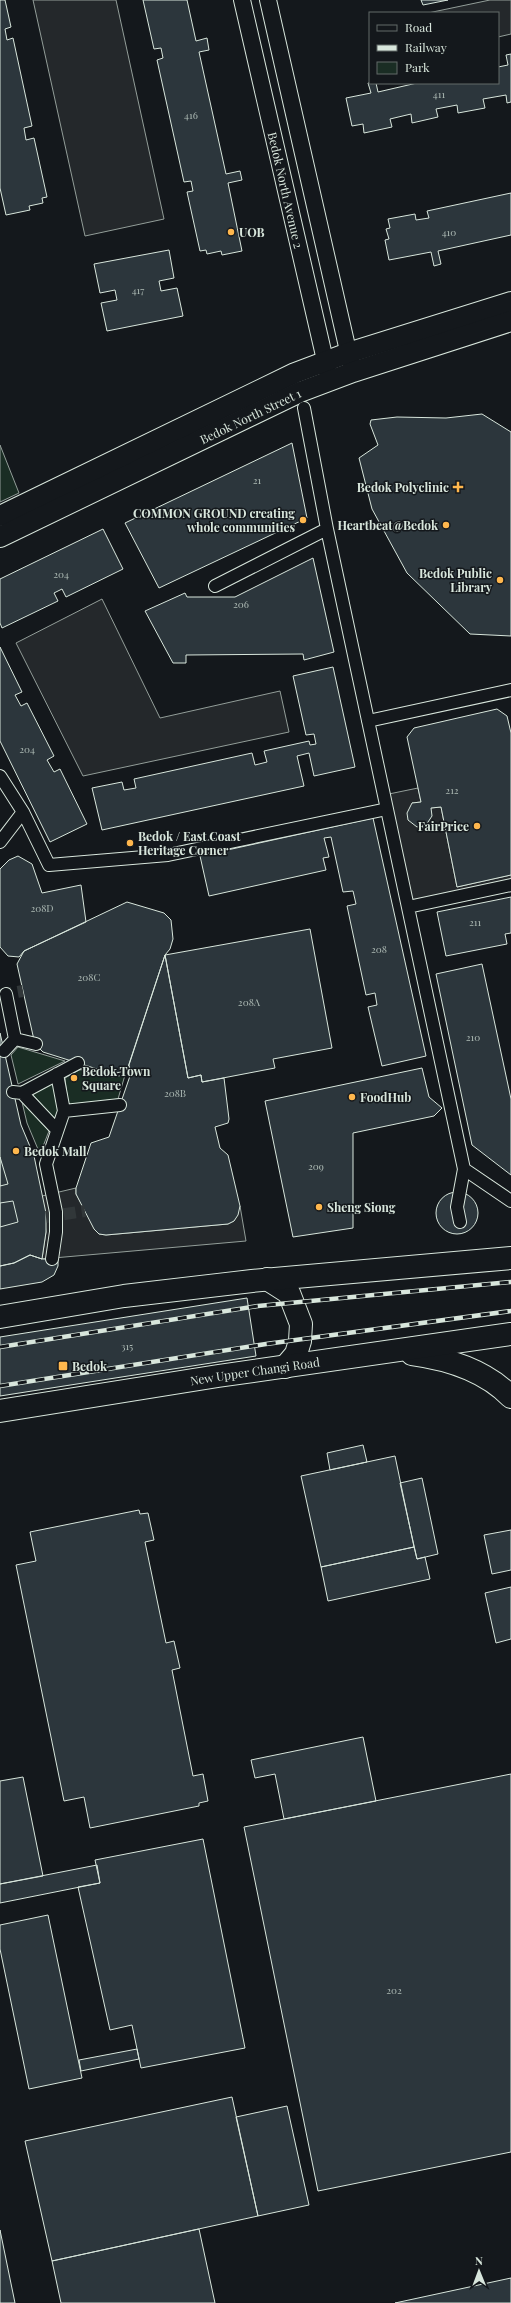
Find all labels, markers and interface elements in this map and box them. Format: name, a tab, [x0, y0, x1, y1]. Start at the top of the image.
legend	[369, 12, 499, 84]
text: Road	[405, 19, 432, 35]
text: Railway	[405, 39, 447, 55]
text: Park	[405, 59, 430, 75]
house number: 411	[433, 87, 445, 101]
house number: 416	[184, 108, 198, 122]
street label: Bedok North Avenue 2	[265, 130, 307, 250]
place label: UOB	[239, 224, 265, 240]
house number: 410	[442, 225, 456, 239]
marker: UOB	[226, 227, 236, 237]
house number: 417	[132, 283, 144, 297]
street label: Bedok North Street 1	[197, 385, 304, 447]
house number: 21	[253, 473, 262, 487]
place label: Bedok Polyclinic	[357, 479, 449, 495]
marker: Bedok Polyclinic	[452, 481, 464, 493]
place label: COMMON GROUND creating whole communities	[133, 505, 295, 535]
marker: COMMON GROUND creating whole communities	[298, 515, 308, 525]
place label: Heartbeat@Bedok	[337, 517, 439, 533]
marker: Heartbeat@Bedok	[441, 520, 451, 530]
place label: Bedok Public Library	[419, 565, 493, 595]
house number: 204	[53, 567, 69, 581]
marker: Bedok Public Library	[495, 575, 505, 585]
house number: 206	[233, 597, 249, 611]
house number: 204	[19, 742, 35, 756]
house number: 212	[445, 783, 459, 797]
place label: FairPrice	[418, 818, 469, 834]
marker: FairPrice	[472, 821, 482, 831]
place label: Bedok / East Coast Heritage Corner	[138, 828, 241, 858]
marker: Bedok / East Coast Heritage Corner	[125, 838, 135, 848]
house number: 208D	[30, 901, 54, 915]
house number: 211	[469, 915, 481, 929]
house number: 208	[371, 942, 387, 956]
house number: 208C	[78, 970, 101, 984]
house number: 208A	[238, 995, 261, 1009]
house number: 210	[466, 1030, 480, 1044]
place label: Bedok Town Square	[82, 1063, 151, 1093]
marker: Bedok Town Square	[69, 1073, 79, 1083]
house number: 208B	[164, 1086, 186, 1100]
place label: FoodHub	[360, 1089, 411, 1105]
marker: FoodHub	[347, 1092, 357, 1102]
place label: Bedok Mall	[24, 1143, 87, 1159]
marker: Bedok Mall	[11, 1146, 21, 1156]
house number: 209	[308, 1159, 324, 1173]
place label: Sheng Siong	[327, 1199, 396, 1215]
marker: Sheng Siong	[314, 1202, 324, 1212]
house number: 315	[121, 1339, 133, 1353]
street label: New Upper Changi Road	[189, 1354, 321, 1388]
place label: Bedok	[72, 1358, 108, 1374]
marker: Bedok	[57, 1360, 69, 1372]
house number: 202	[386, 1983, 402, 1997]
north arrow	[459, 2251, 499, 2291]
text: N	[475, 2253, 483, 2268]

